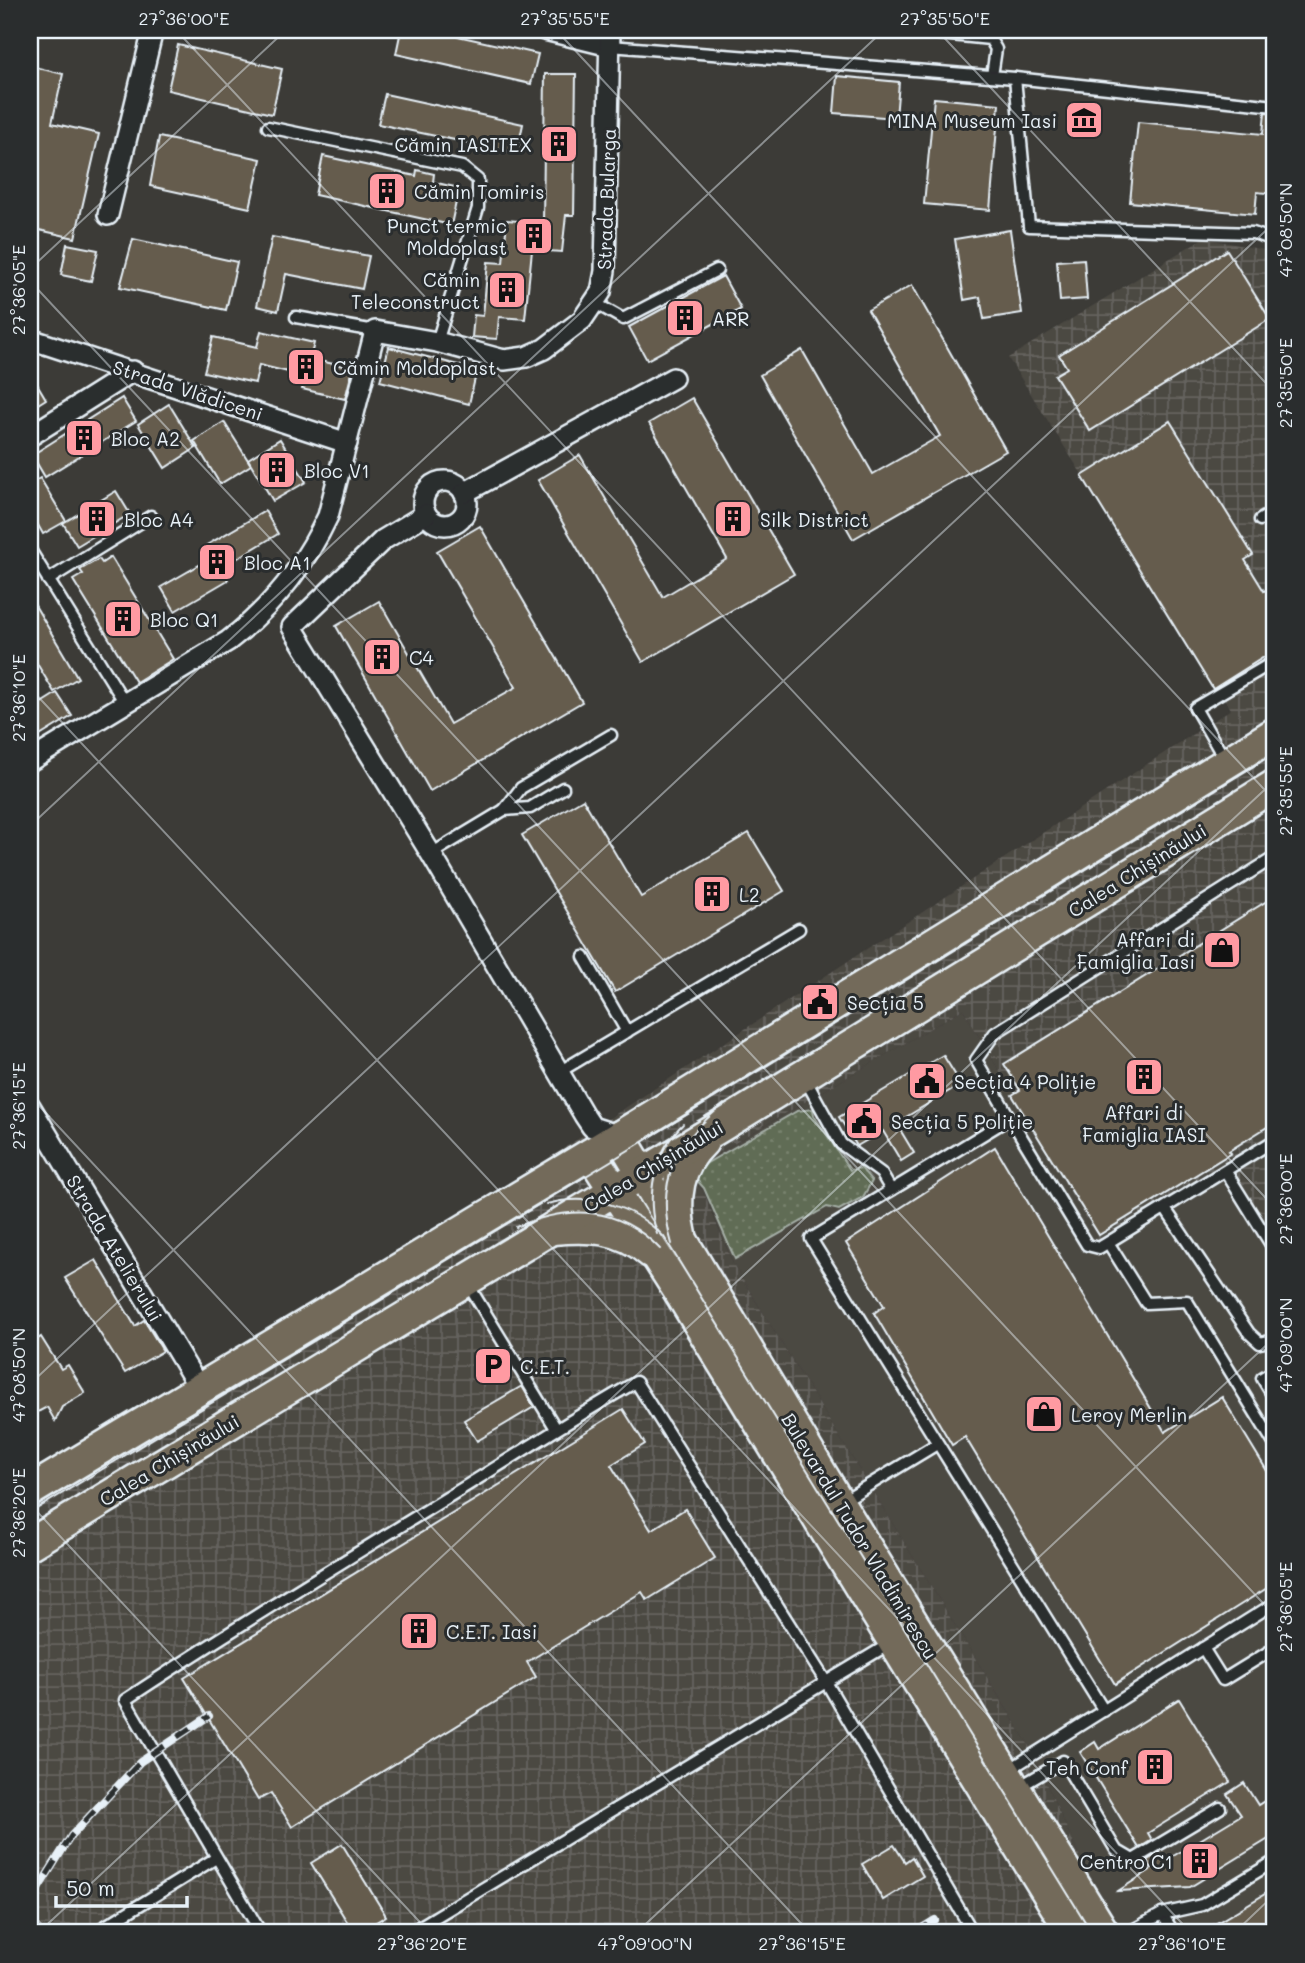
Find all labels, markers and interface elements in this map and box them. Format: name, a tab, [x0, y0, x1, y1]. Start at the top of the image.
text: 27°36'00"E	[138, 6, 230, 30]
text: 27°35'55"E	[520, 6, 610, 30]
text: 27°35'50"E	[900, 6, 990, 30]
museum icon: MINA Museum Iasi	[1063, 99, 1105, 141]
place label: MINA Museum Iasi	[887, 108, 1057, 133]
building icon: Cămin IASITEX	[538, 123, 580, 165]
street label: Strada Bularga	[591, 128, 621, 270]
place label: Cămin IASITEX	[394, 132, 532, 157]
building icon: Cămin Tomiris	[366, 170, 408, 212]
place label: Cămin Tomiris	[414, 179, 544, 204]
text: 47°08'50"N	[1273, 183, 1297, 277]
place label: Punct termic Moldoplast	[387, 213, 507, 260]
building icon: Punct termic Moldoplast	[513, 215, 555, 257]
text: 27°36'05"E	[6, 245, 30, 335]
place label: Cămin Teleconstruct	[351, 267, 480, 314]
building icon: Cămin Teleconstruct	[486, 269, 528, 311]
building icon: ARR	[664, 297, 706, 339]
place label: ARR	[712, 306, 750, 331]
text: 27°35'50"E	[1273, 338, 1297, 428]
building icon: Cămin Moldoplast	[285, 346, 327, 388]
street label: Strada Vlădiceni	[110, 354, 266, 426]
place label: Cămin Moldoplast	[333, 355, 496, 380]
building icon: Bloc A2	[63, 417, 105, 459]
place label: Bloc A2	[111, 426, 180, 451]
building icon: Bloc V1	[256, 449, 298, 491]
place label: Bloc V1	[304, 458, 370, 483]
building icon: Bloc A4	[76, 498, 118, 540]
building icon: Silk District	[712, 498, 754, 540]
place label: Bloc A4	[124, 507, 193, 532]
place label: Silk District	[760, 507, 869, 532]
building icon: Bloc A1	[196, 541, 238, 583]
place label: Bloc A1	[244, 550, 311, 575]
building icon: Bloc Q1	[102, 598, 144, 640]
place label: Bloc Q1	[150, 607, 218, 632]
building icon: C4	[361, 636, 403, 678]
place label: C4	[409, 645, 434, 670]
text: 27°36'10"E	[6, 654, 30, 742]
text: 27°35'55"E	[1273, 746, 1297, 836]
street label: Calea Chișinăului	[1063, 817, 1211, 924]
building icon: L2	[691, 873, 733, 915]
place label: L2	[739, 882, 760, 907]
place label: Affari di Famiglia Iasi	[1077, 927, 1195, 974]
shop icon: Affari di Famiglia Iasi	[1201, 929, 1243, 971]
public building icon: Secția 5	[799, 981, 841, 1023]
place label: Secția 5	[847, 990, 924, 1016]
building icon: Affari di Famiglia IASI	[1123, 1056, 1165, 1098]
public building icon: Secția 4 Poliție	[906, 1060, 948, 1102]
text: 27°36'15"E	[6, 1062, 30, 1150]
place label: Secția 4 Poliție	[954, 1069, 1096, 1095]
public building icon: Secția 5 Poliție	[843, 1100, 885, 1142]
place label: Affari di Famiglia IASI	[1082, 1100, 1206, 1147]
place label: Secția 5 Poliție	[891, 1109, 1033, 1135]
street label: Calea Chișinăului	[579, 1114, 728, 1218]
text: 27°36'00"E	[1273, 1153, 1297, 1245]
street label: Strada Atelierului	[61, 1170, 169, 1326]
text: 47°09'00"N	[1273, 1297, 1297, 1393]
text: 47°08'50"N	[6, 1328, 30, 1422]
parking icon: C.E.T.	[472, 1345, 514, 1387]
place label: C.E.T.	[520, 1354, 570, 1379]
shop icon: Leroy Merlin	[1023, 1393, 1065, 1435]
place label: Leroy Merlin	[1071, 1402, 1187, 1427]
street label: Calea Chișinăului	[95, 1408, 244, 1512]
street label: Bulevardul Tudor Vladimirescu	[776, 1408, 944, 1664]
text: 27°36'20"E	[6, 1468, 30, 1558]
text: 27°36'05"E	[1273, 1562, 1297, 1652]
building icon: C.E.T. Iasi	[398, 1610, 440, 1652]
place label: C.E.T. Iasi	[446, 1619, 537, 1644]
building icon: Teh Conf	[1134, 1746, 1176, 1788]
place label: Teh Conf	[1046, 1755, 1129, 1780]
building icon: Centro C1	[1179, 1840, 1221, 1882]
place label: Centro C1	[1080, 1849, 1173, 1874]
scale bar	[56, 1865, 187, 1909]
text: 50 m	[66, 1874, 115, 1901]
text: 27°36'20"E	[377, 1931, 467, 1955]
text: 47°09'00"N	[597, 1931, 693, 1955]
text: 27°36'15"E	[758, 1931, 846, 1955]
text: 27°36'10"E	[1138, 1931, 1226, 1955]

